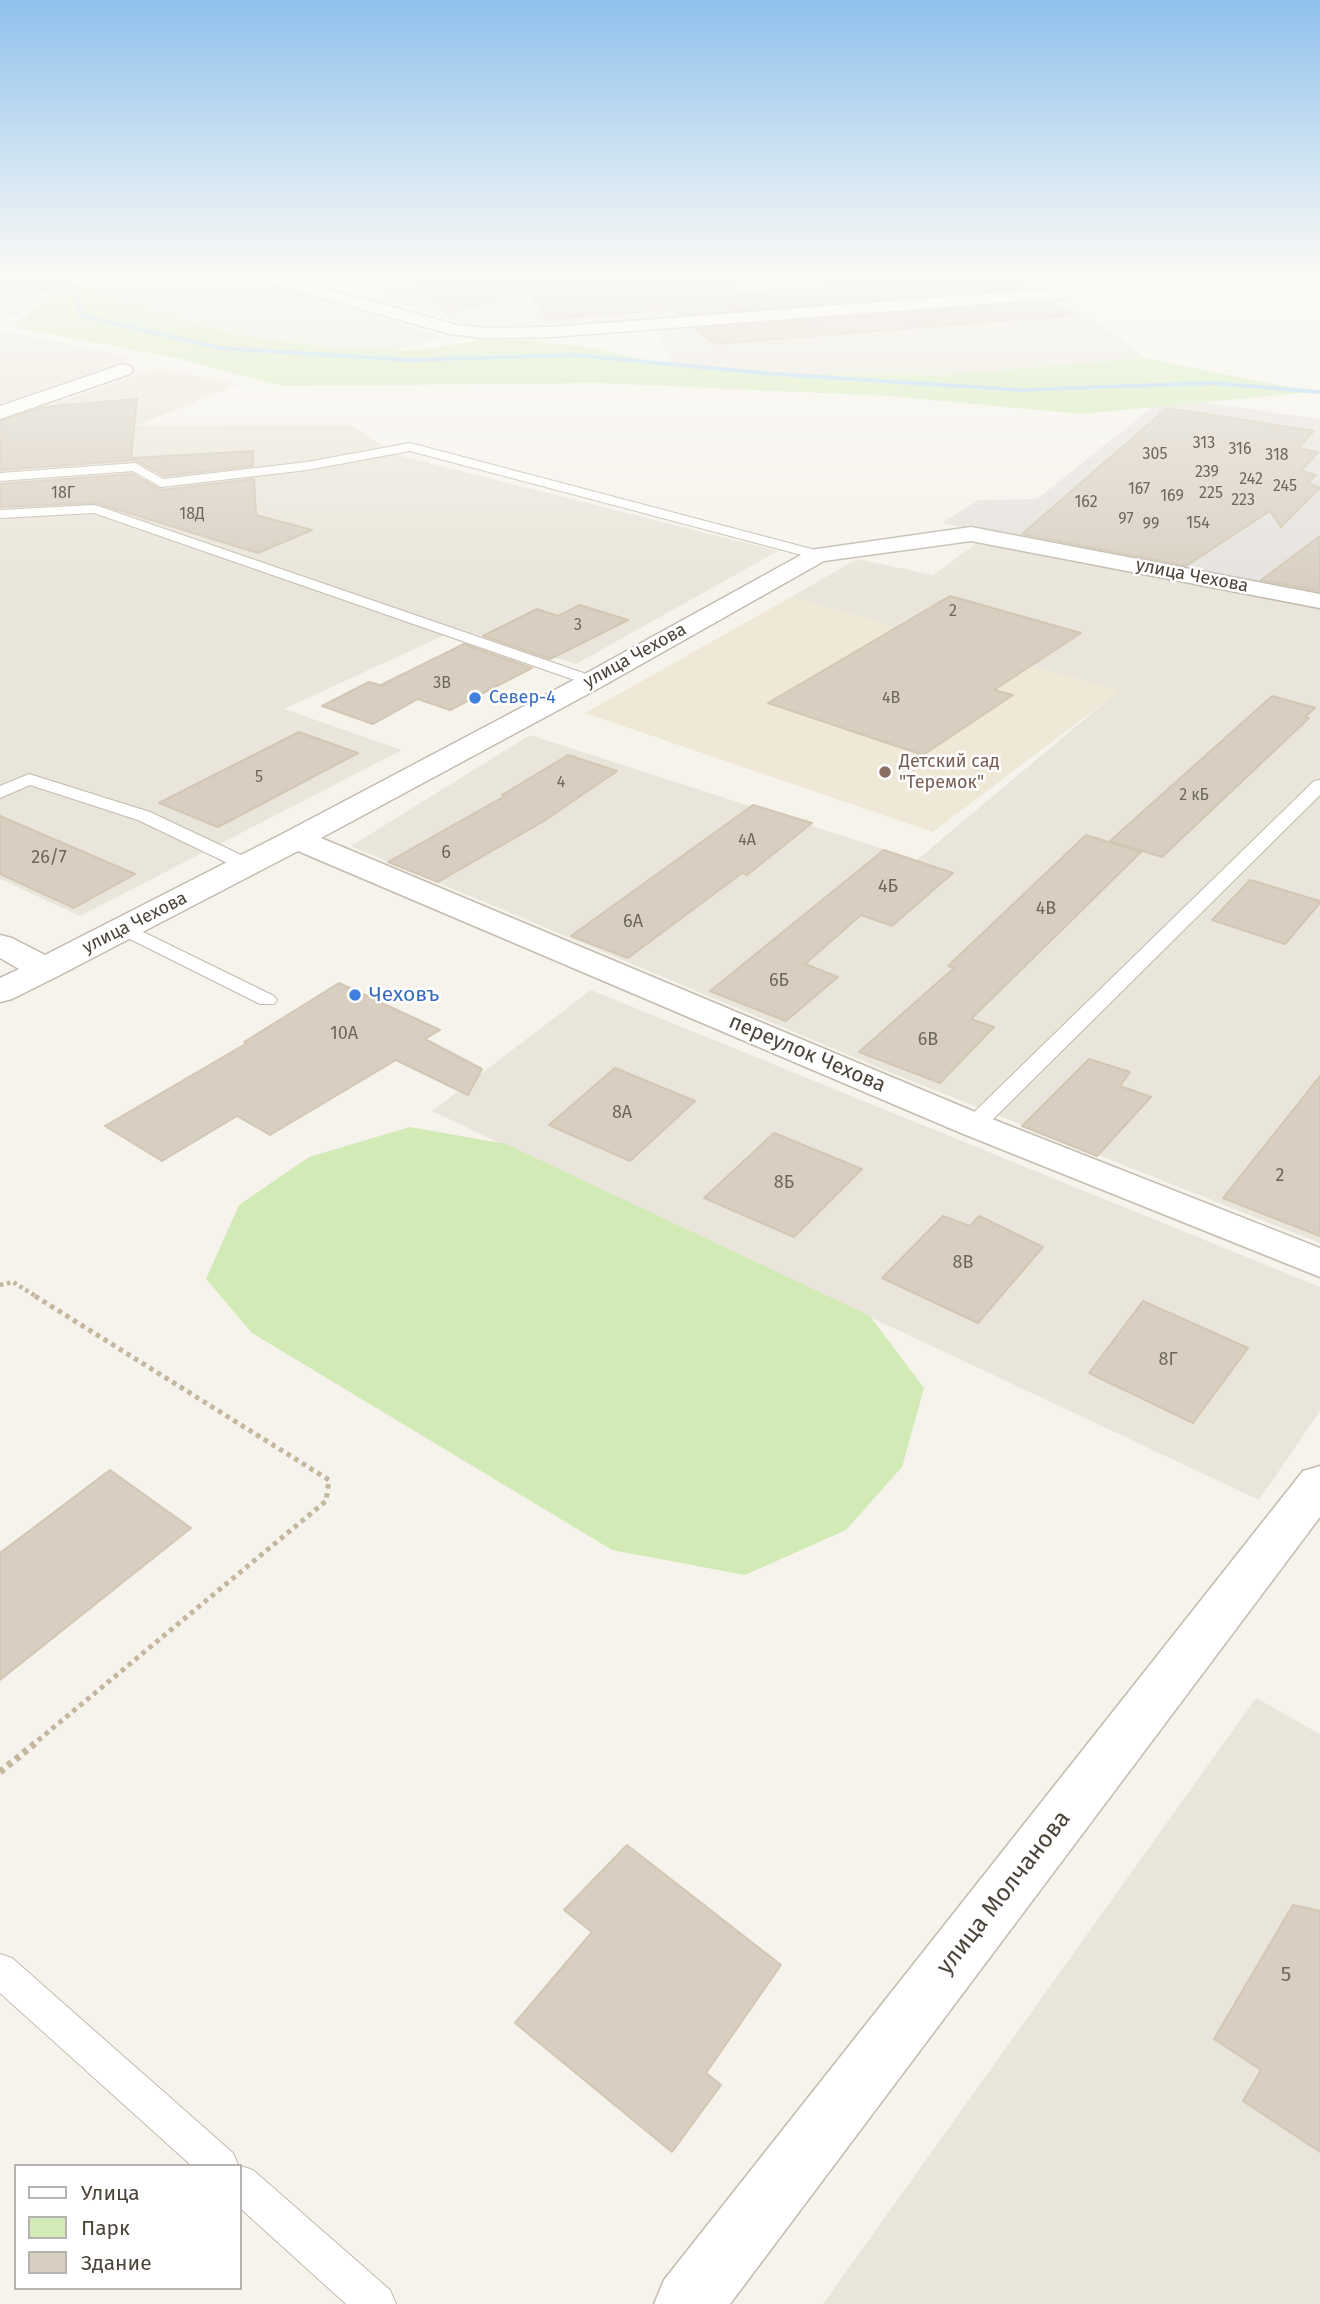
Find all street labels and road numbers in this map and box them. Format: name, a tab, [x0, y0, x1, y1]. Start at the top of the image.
street label: улица Чехова	[1134, 554, 1250, 598]
street label: улица Чехова	[580, 619, 690, 693]
street label: улица Чехова	[79, 887, 191, 959]
street label: переулок Чехова	[725, 1010, 889, 1098]
street label: улица Молчанова	[931, 1805, 1077, 1981]

